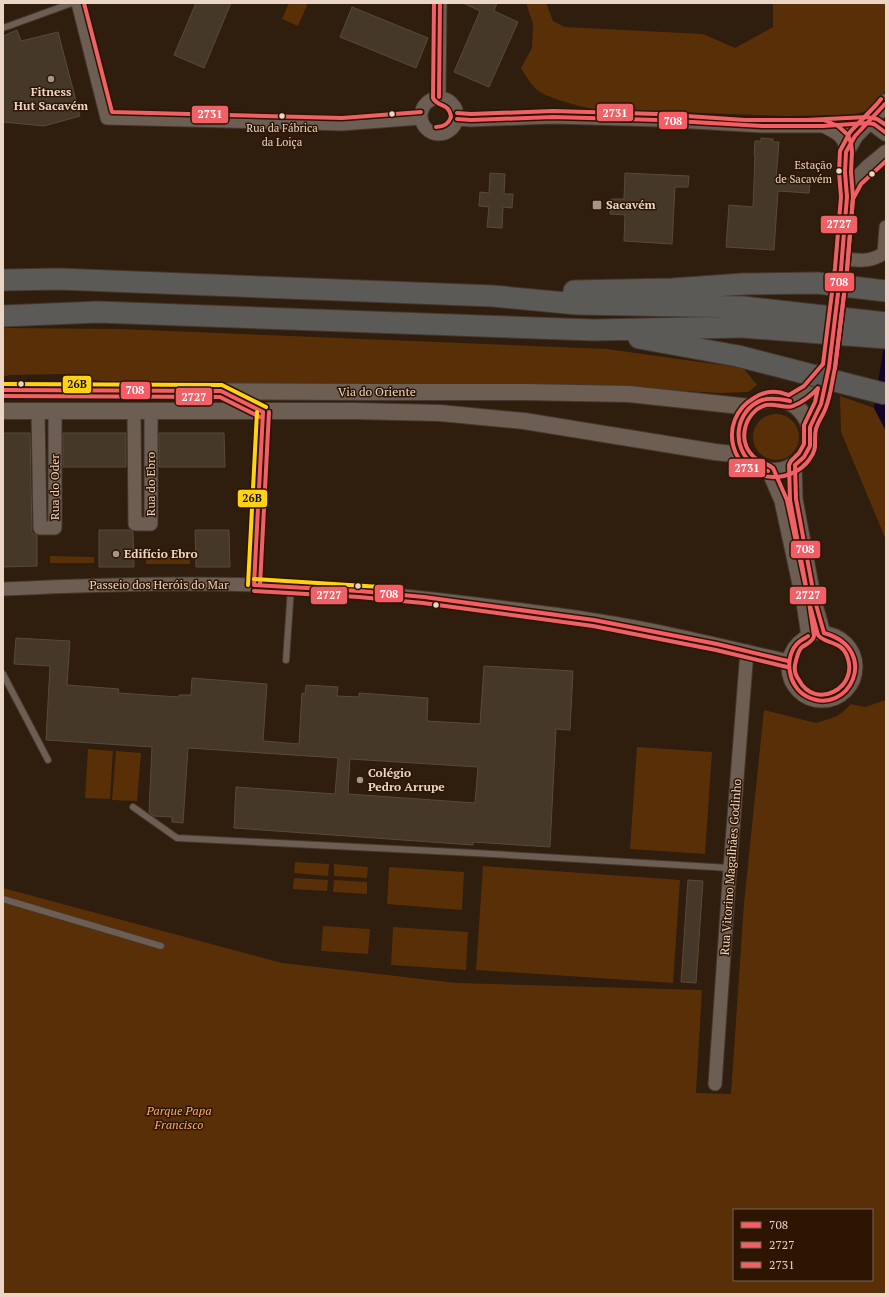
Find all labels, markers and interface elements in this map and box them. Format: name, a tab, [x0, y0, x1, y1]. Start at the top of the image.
marker: Fitness Hut Sacavém	[46, 74, 56, 84]
place label: Fitness Hut Sacavém	[14, 84, 88, 113]
line badge: 2731	[596, 103, 634, 122]
line badge: 2731	[191, 105, 229, 124]
text: 2731	[603, 106, 627, 120]
text: 2731	[198, 107, 222, 121]
unlabelled marker	[387, 109, 397, 119]
marker: Rua da Fábrica da Loiça	[277, 111, 287, 121]
line badge: 708	[658, 111, 688, 130]
text: 708	[664, 114, 682, 128]
place label: Rua da Fábrica da Loiça	[246, 121, 318, 149]
place label: Estação de Sacavém	[775, 158, 832, 186]
marker: Estação de Sacavém	[834, 166, 844, 176]
unlabelled marker	[867, 169, 877, 179]
place label: Sacavém	[606, 197, 656, 212]
marker: Sacavém	[591, 199, 603, 211]
line badge: 2727	[820, 215, 858, 234]
text: 2727	[827, 217, 851, 231]
line badge: 708	[824, 272, 855, 292]
text: 708	[830, 275, 848, 289]
line badge: 26B	[62, 375, 92, 394]
text: 26B	[67, 377, 87, 391]
unlabelled marker	[16, 379, 26, 389]
line badge: 708	[120, 381, 151, 400]
text: 708	[126, 383, 144, 397]
street label: Via do Oriente	[338, 384, 416, 399]
line badge: 2727	[175, 387, 213, 406]
text: 2727	[182, 390, 206, 404]
street label: Rua do Ebro	[143, 451, 158, 516]
street label: Rua do Oder	[47, 454, 62, 520]
line badge: 2731	[728, 458, 766, 478]
text: 2731	[735, 461, 759, 475]
line badge: 26B	[237, 489, 268, 508]
text: 26B	[242, 491, 262, 505]
line badge: 708	[790, 540, 821, 559]
text: 708	[796, 542, 814, 556]
place label: Edifício Ebro	[124, 546, 198, 561]
marker: Edifício Ebro	[111, 549, 121, 559]
street label: Passeio dos Heróis do Mar	[89, 577, 229, 592]
unlabelled marker	[353, 581, 363, 591]
line badge: 708	[374, 584, 404, 603]
line badge: 2727	[310, 586, 348, 605]
line badge: 2727	[789, 586, 827, 605]
text: 708	[380, 587, 398, 601]
text: 2727	[317, 588, 341, 602]
text: 2727	[796, 588, 820, 602]
unlabelled marker	[431, 600, 441, 610]
place label: Colégio Pedro Arrupe	[368, 765, 445, 794]
marker: Colégio Pedro Arrupe	[355, 775, 365, 785]
street label: Rua Vitorino Magalhães Godinho	[717, 778, 744, 956]
park label: Parque Papa Francisco	[145, 1103, 212, 1132]
legend	[733, 1209, 873, 1281]
text: 708	[769, 1217, 788, 1232]
text: 2727	[769, 1237, 795, 1252]
text: 2731	[769, 1257, 795, 1272]

